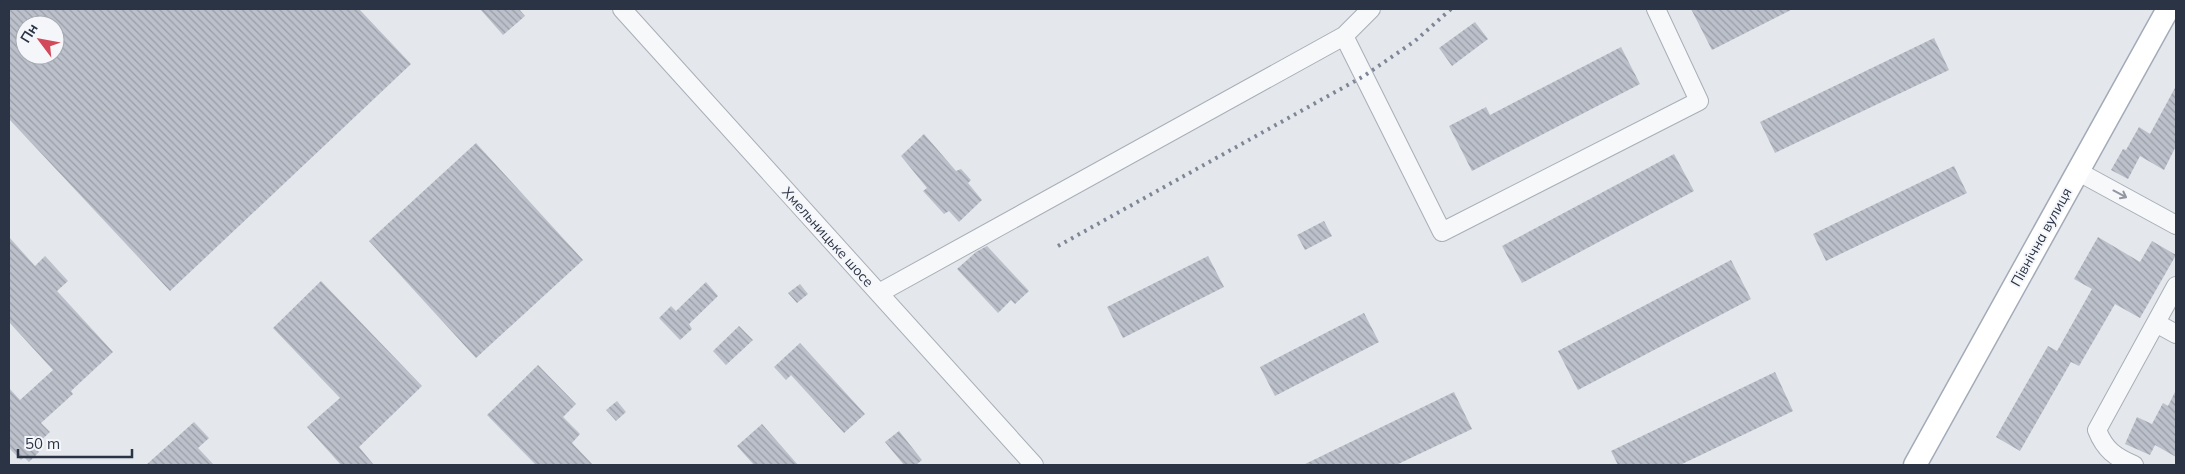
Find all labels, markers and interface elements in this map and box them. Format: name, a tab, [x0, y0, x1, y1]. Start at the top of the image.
north arrow	[15, 15, 65, 65]
text: Пн	[16, 20, 42, 46]
street label: Хмельницьке шосе	[778, 183, 878, 291]
street label: Північна вулиця	[2006, 185, 2076, 289]
one-way arrow	[2112, 189, 2127, 199]
scale bar	[18, 426, 131, 458]
text: 50 m	[25, 434, 60, 453]

